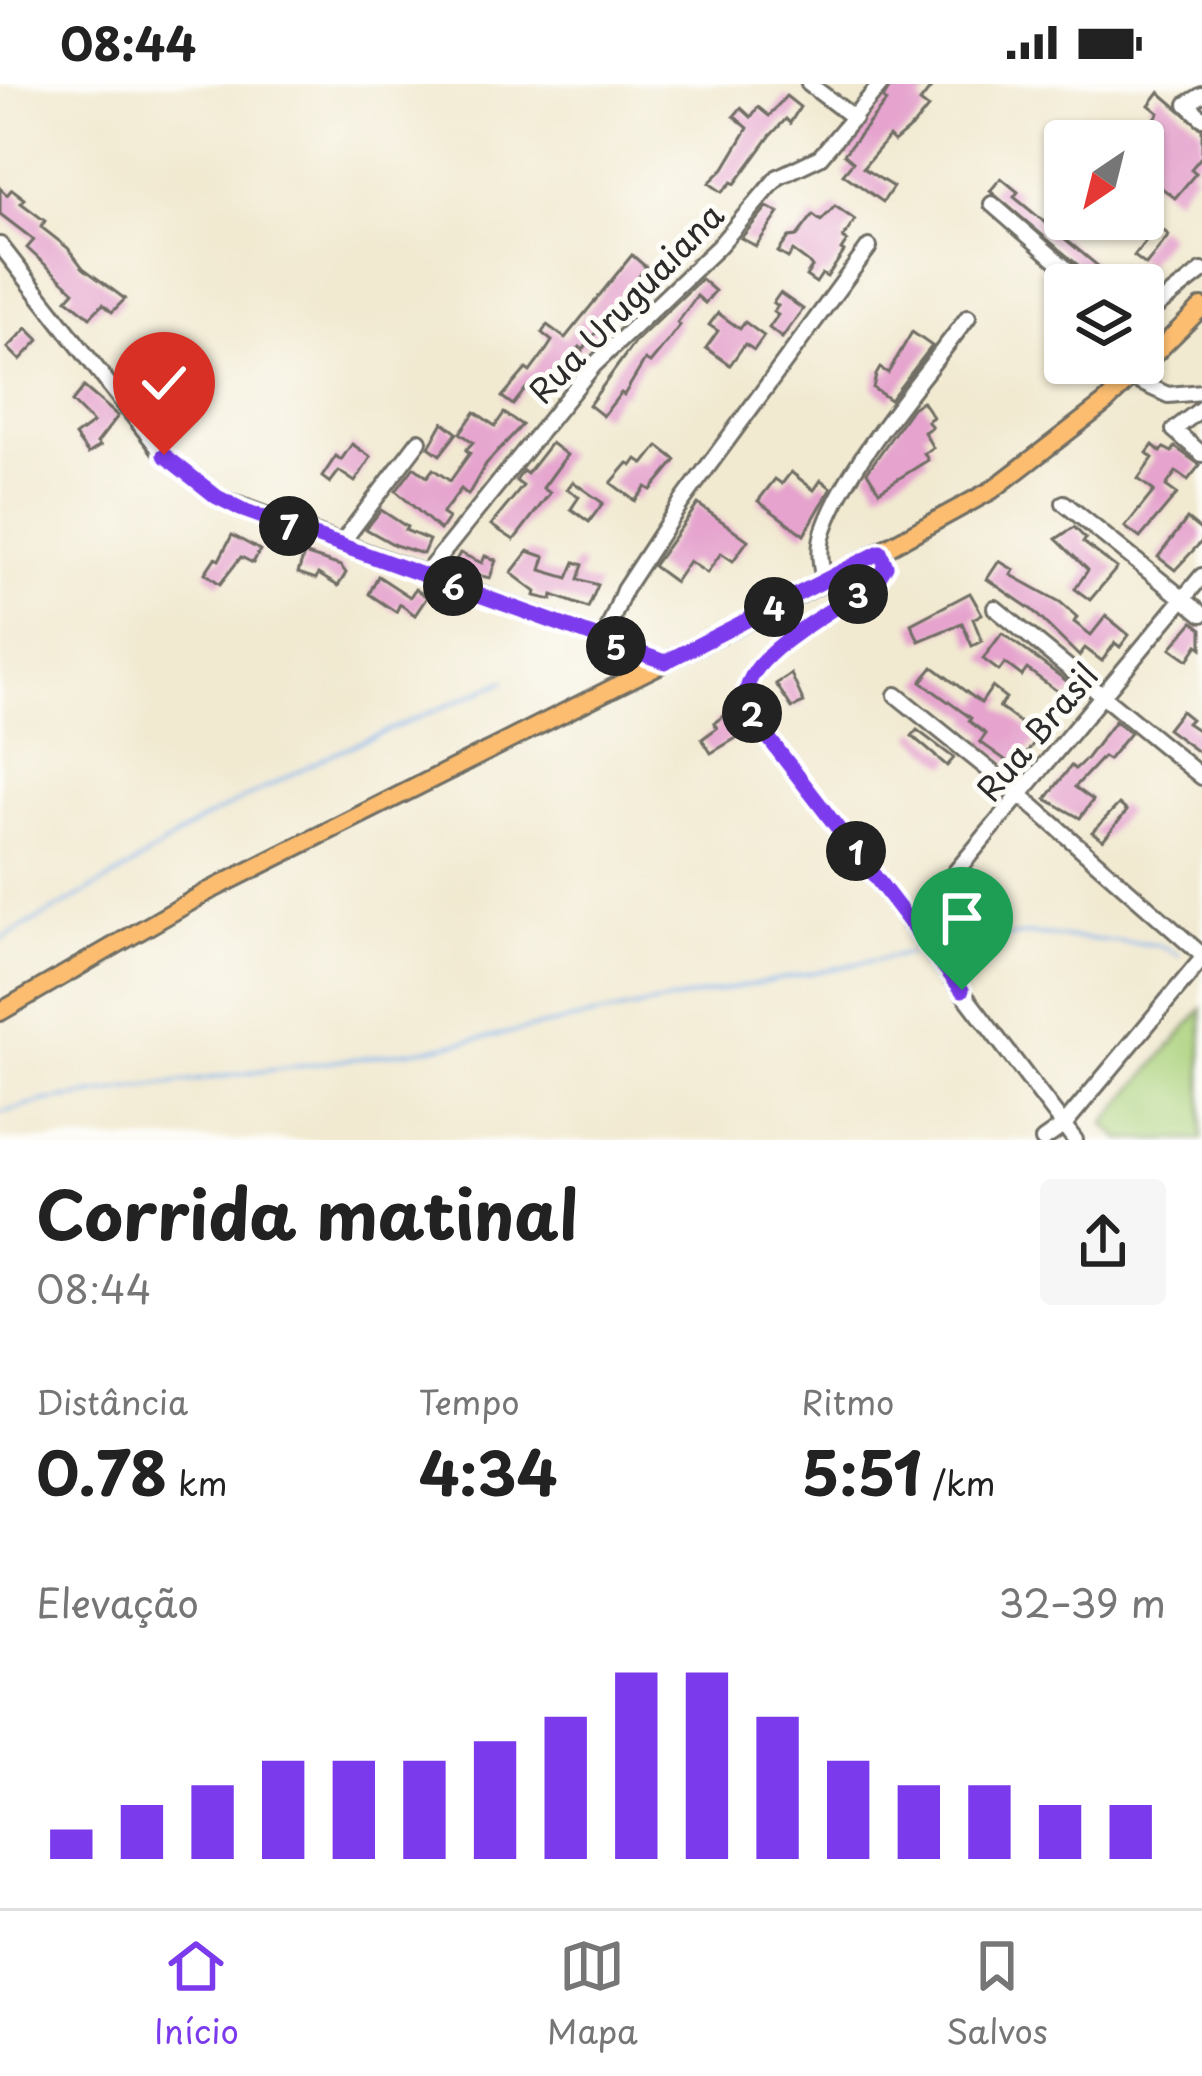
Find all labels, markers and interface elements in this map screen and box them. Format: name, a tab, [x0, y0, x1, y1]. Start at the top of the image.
text: 08:44	[60, 8, 196, 76]
north arrow	[1044, 120, 1164, 240]
map controls	[1044, 120, 1164, 384]
street label: Rua Uruguaiana	[516, 190, 734, 414]
button: layers	[1044, 264, 1164, 384]
pin	[113, 332, 215, 455]
icon: check	[131, 350, 197, 416]
pin: 7	[259, 496, 319, 556]
text: 7	[280, 501, 298, 551]
pin: 6	[423, 556, 483, 616]
text: 6	[441, 561, 465, 611]
pin: 3	[828, 564, 888, 624]
text: 3	[847, 569, 869, 619]
pin: 4	[744, 577, 804, 637]
text: 4	[763, 582, 785, 632]
pin: 5	[586, 616, 646, 676]
text: 5	[605, 621, 627, 671]
street label: Rua Brasil	[963, 651, 1109, 811]
pin: 2	[722, 683, 782, 743]
text: 2	[740, 688, 764, 738]
pin: 1	[826, 821, 886, 881]
text: 1	[848, 826, 864, 876]
pin	[911, 867, 1013, 990]
icon: arrive	[929, 885, 995, 951]
text: Corrida matinal	[36, 1163, 578, 1262]
button: share	[1040, 1179, 1166, 1305]
text: 08:44	[36, 1258, 152, 1317]
text: Distância	[36, 1376, 188, 1426]
text: Tempo	[419, 1376, 520, 1426]
text: Ritmo	[801, 1376, 894, 1426]
text: 0.78	[36, 1426, 167, 1516]
text: 4:34	[419, 1426, 558, 1516]
text: 5:51	[801, 1426, 922, 1516]
text: km	[167, 1457, 228, 1507]
text: /km	[922, 1457, 996, 1507]
text: Elevação	[36, 1572, 199, 1631]
text: 32–39 m	[999, 1572, 1166, 1631]
tab: Início	[154, 1933, 239, 2055]
tab: Mapa	[547, 1933, 638, 2055]
tab: Salvos	[946, 1933, 1048, 2055]

